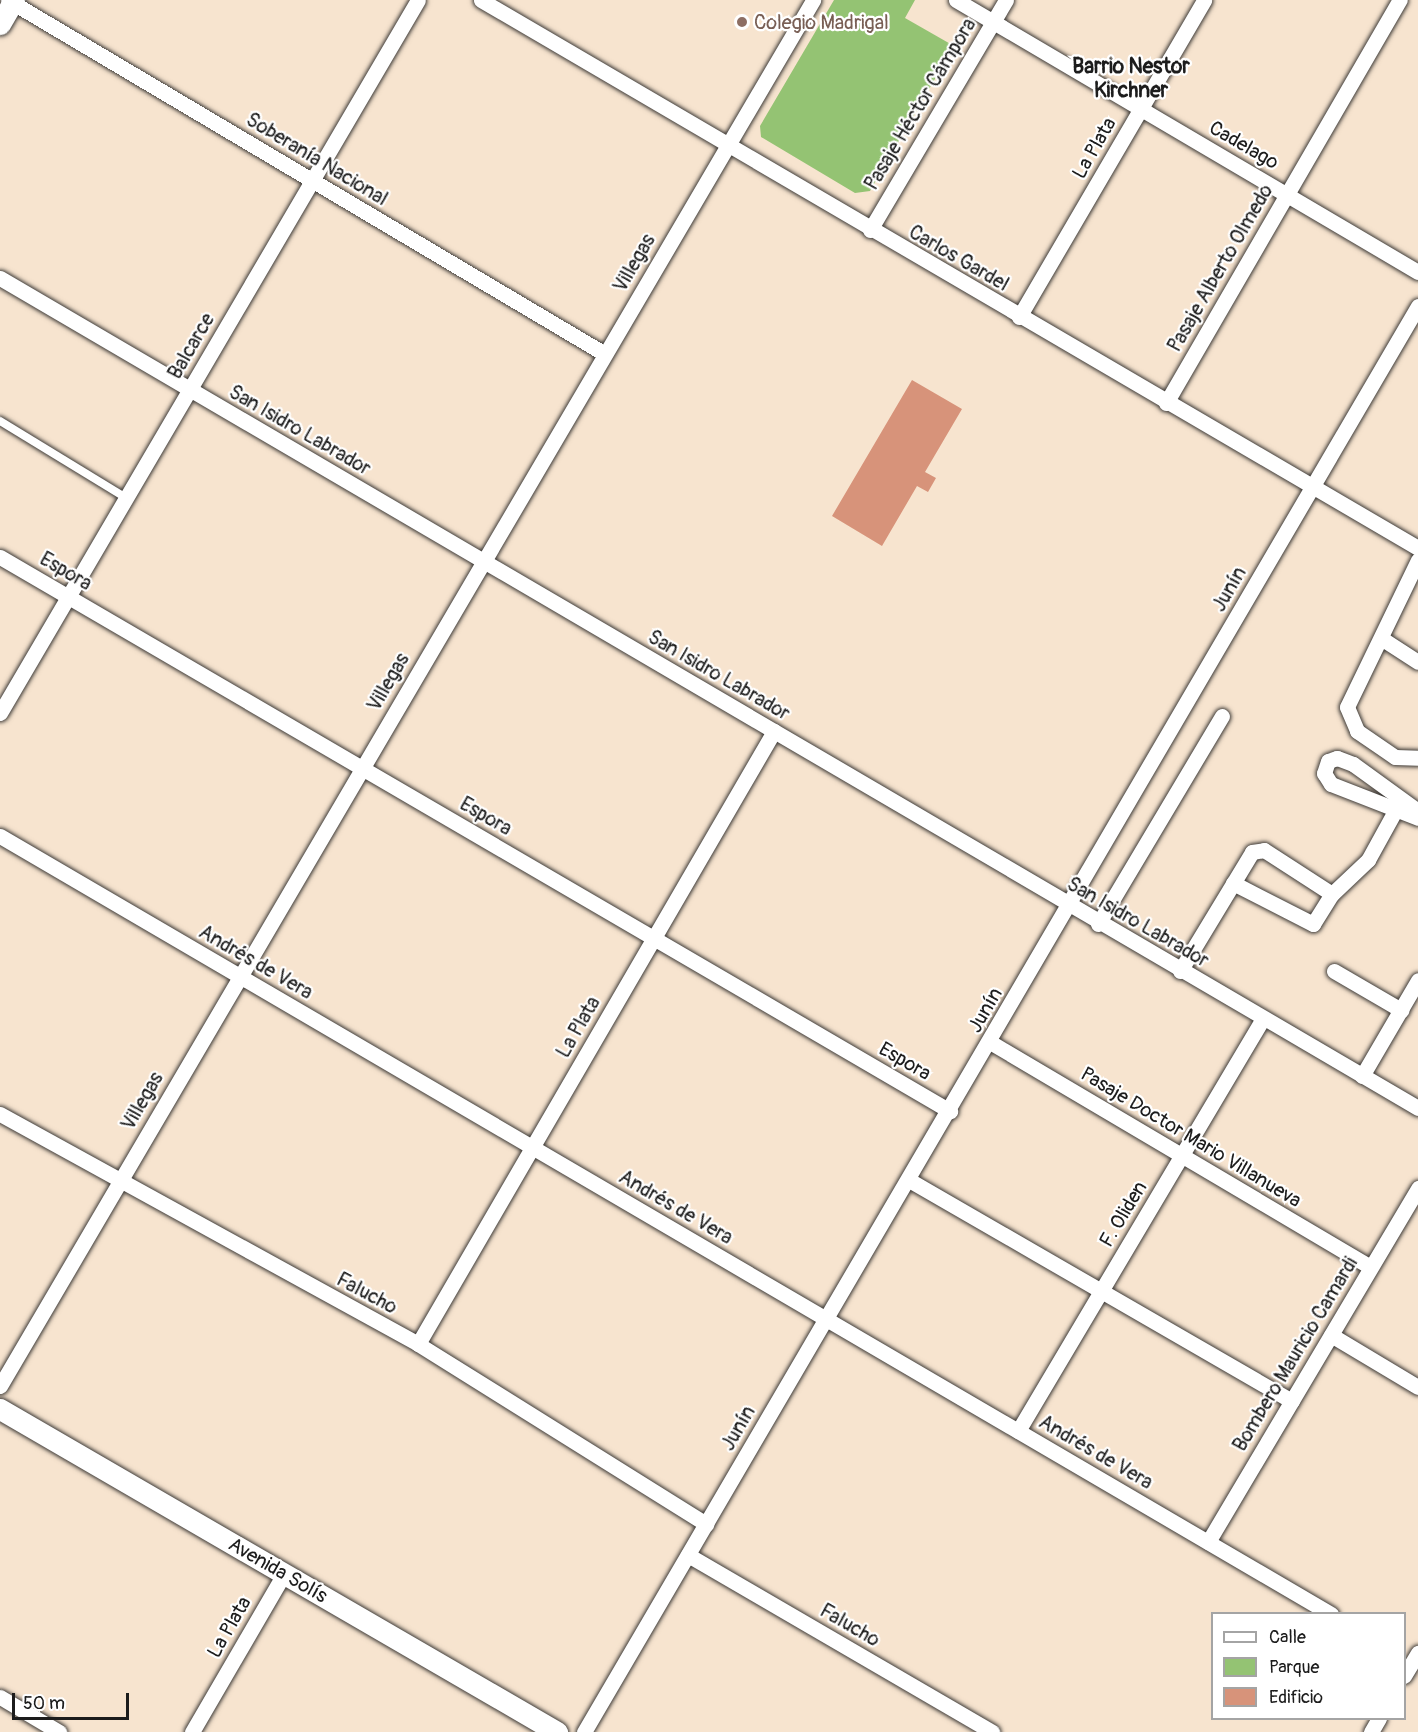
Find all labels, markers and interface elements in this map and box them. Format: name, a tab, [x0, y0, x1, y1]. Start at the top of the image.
place label: Colegio Madrigal	[754, 10, 889, 34]
street label: Pasaje Héctor Cámpora	[859, 14, 981, 194]
marker: Colegio Madrigal	[735, 15, 749, 29]
district label: Barrio Nestor Kirchner	[1072, 54, 1190, 104]
street label: Soberanía Nacional	[242, 107, 392, 211]
street label: La Plata	[1067, 113, 1121, 183]
street label: Cadelago	[1205, 116, 1283, 174]
street label: Pasaje Alberto Olmedo	[1162, 180, 1278, 356]
street label: Carlos Gardel	[905, 220, 1013, 296]
street label: Villegas	[608, 230, 660, 296]
street label: Balcarce	[163, 309, 219, 383]
street label: San Isidro Labrador	[225, 380, 375, 480]
street label: Espora	[36, 547, 96, 595]
street label: Junín	[1207, 562, 1251, 616]
street label: San Isidro Labrador	[644, 625, 794, 725]
street label: Villegas	[362, 649, 414, 715]
street label: Espora	[456, 792, 516, 840]
street label: San Isidro Labrador	[1063, 872, 1213, 972]
street label: Andrés de Vera	[195, 920, 317, 1004]
street label: Junín	[963, 983, 1007, 1037]
street label: La Plata	[551, 992, 605, 1062]
street label: Espora	[875, 1037, 935, 1085]
street label: Pasaje Doctor Mario Villanueva	[1076, 1062, 1306, 1212]
street label: Villegas	[116, 1068, 168, 1134]
street label: Andrés de Vera	[615, 1165, 737, 1249]
street label: F. Oliden	[1094, 1177, 1152, 1251]
street label: Bombero Mauricio Camardi	[1227, 1253, 1363, 1455]
street label: Falucho	[333, 1267, 401, 1319]
street label: Junín	[716, 1401, 760, 1455]
street label: Andrés de Vera	[1035, 1410, 1157, 1494]
street label: Avenida Solís	[224, 1532, 332, 1608]
street label: La Plata	[202, 1592, 256, 1662]
street label: Falucho	[816, 1598, 884, 1652]
legend	[1211, 1612, 1406, 1720]
text: Calle	[1269, 1626, 1306, 1649]
text: Parque	[1269, 1656, 1319, 1679]
scale bar	[15, 1681, 132, 1719]
text: Edificio	[1269, 1686, 1323, 1709]
text: 50 m	[23, 1692, 65, 1715]

